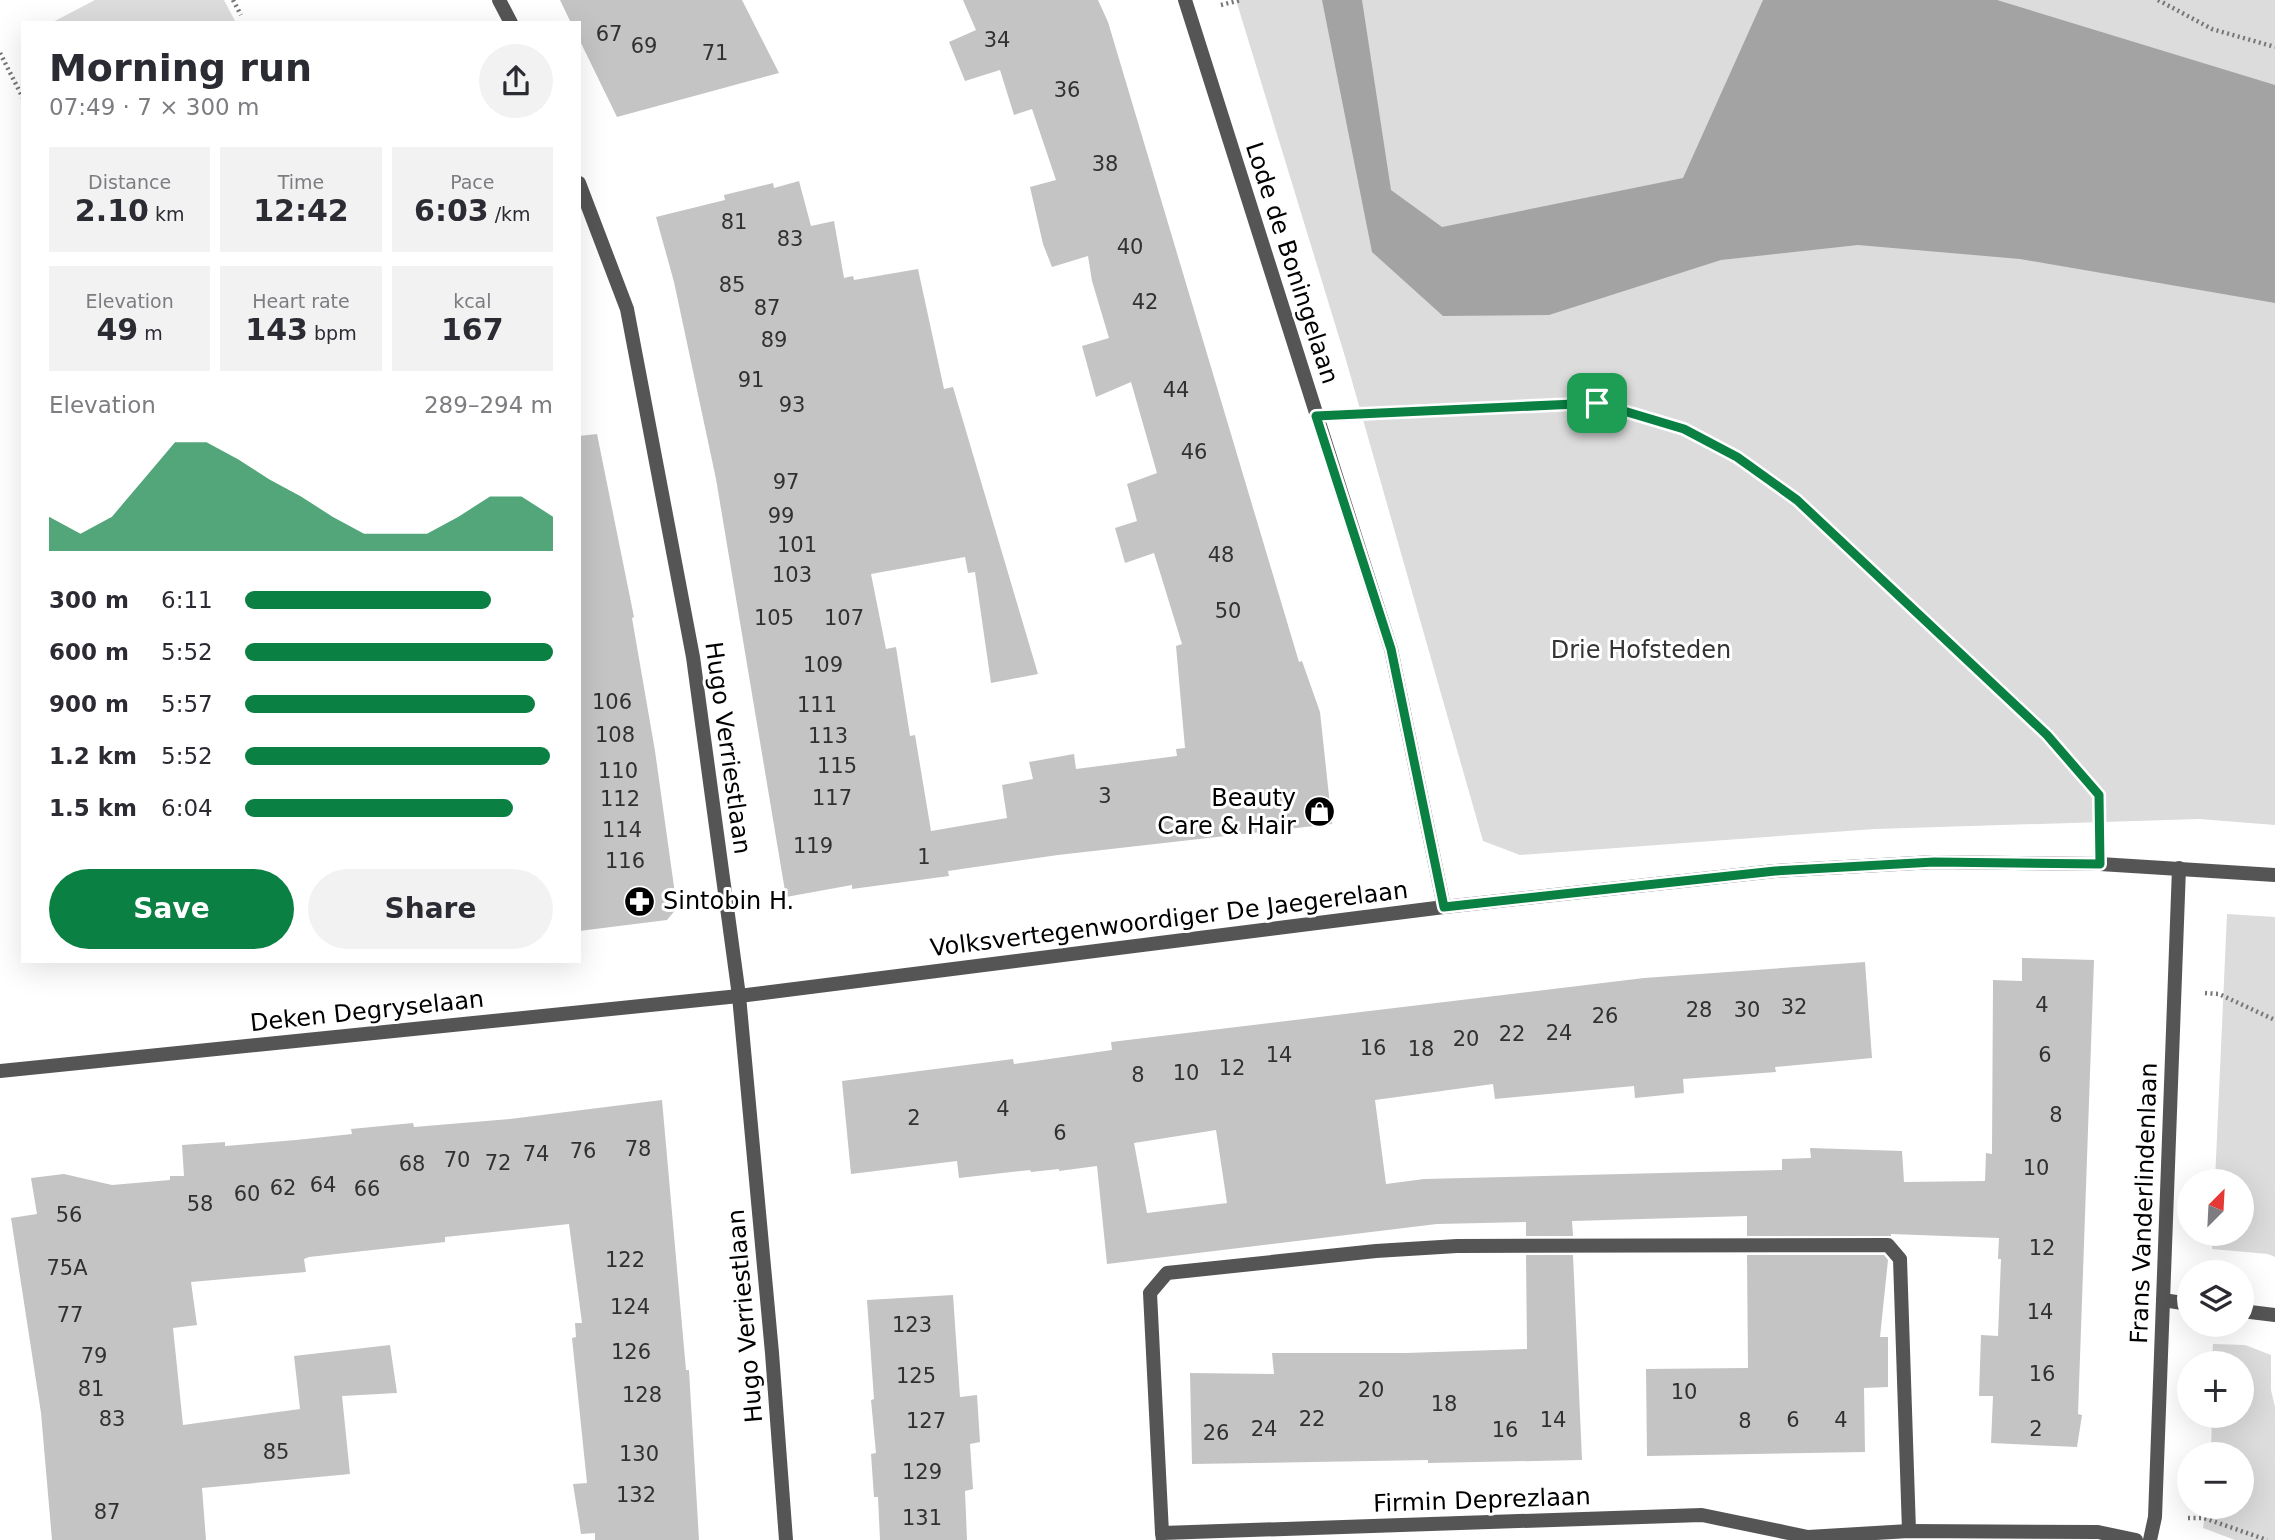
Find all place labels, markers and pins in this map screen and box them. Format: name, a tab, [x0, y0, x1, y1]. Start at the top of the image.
pin	[1567, 373, 1627, 433]
place label: Beauty Care & Hair	[1157, 784, 1296, 840]
shop icon: Beauty Care & Hair	[1302, 795, 1336, 829]
pharmacy icon: Sintobin H.	[623, 884, 657, 918]
place label: Sintobin H.	[663, 887, 794, 915]

